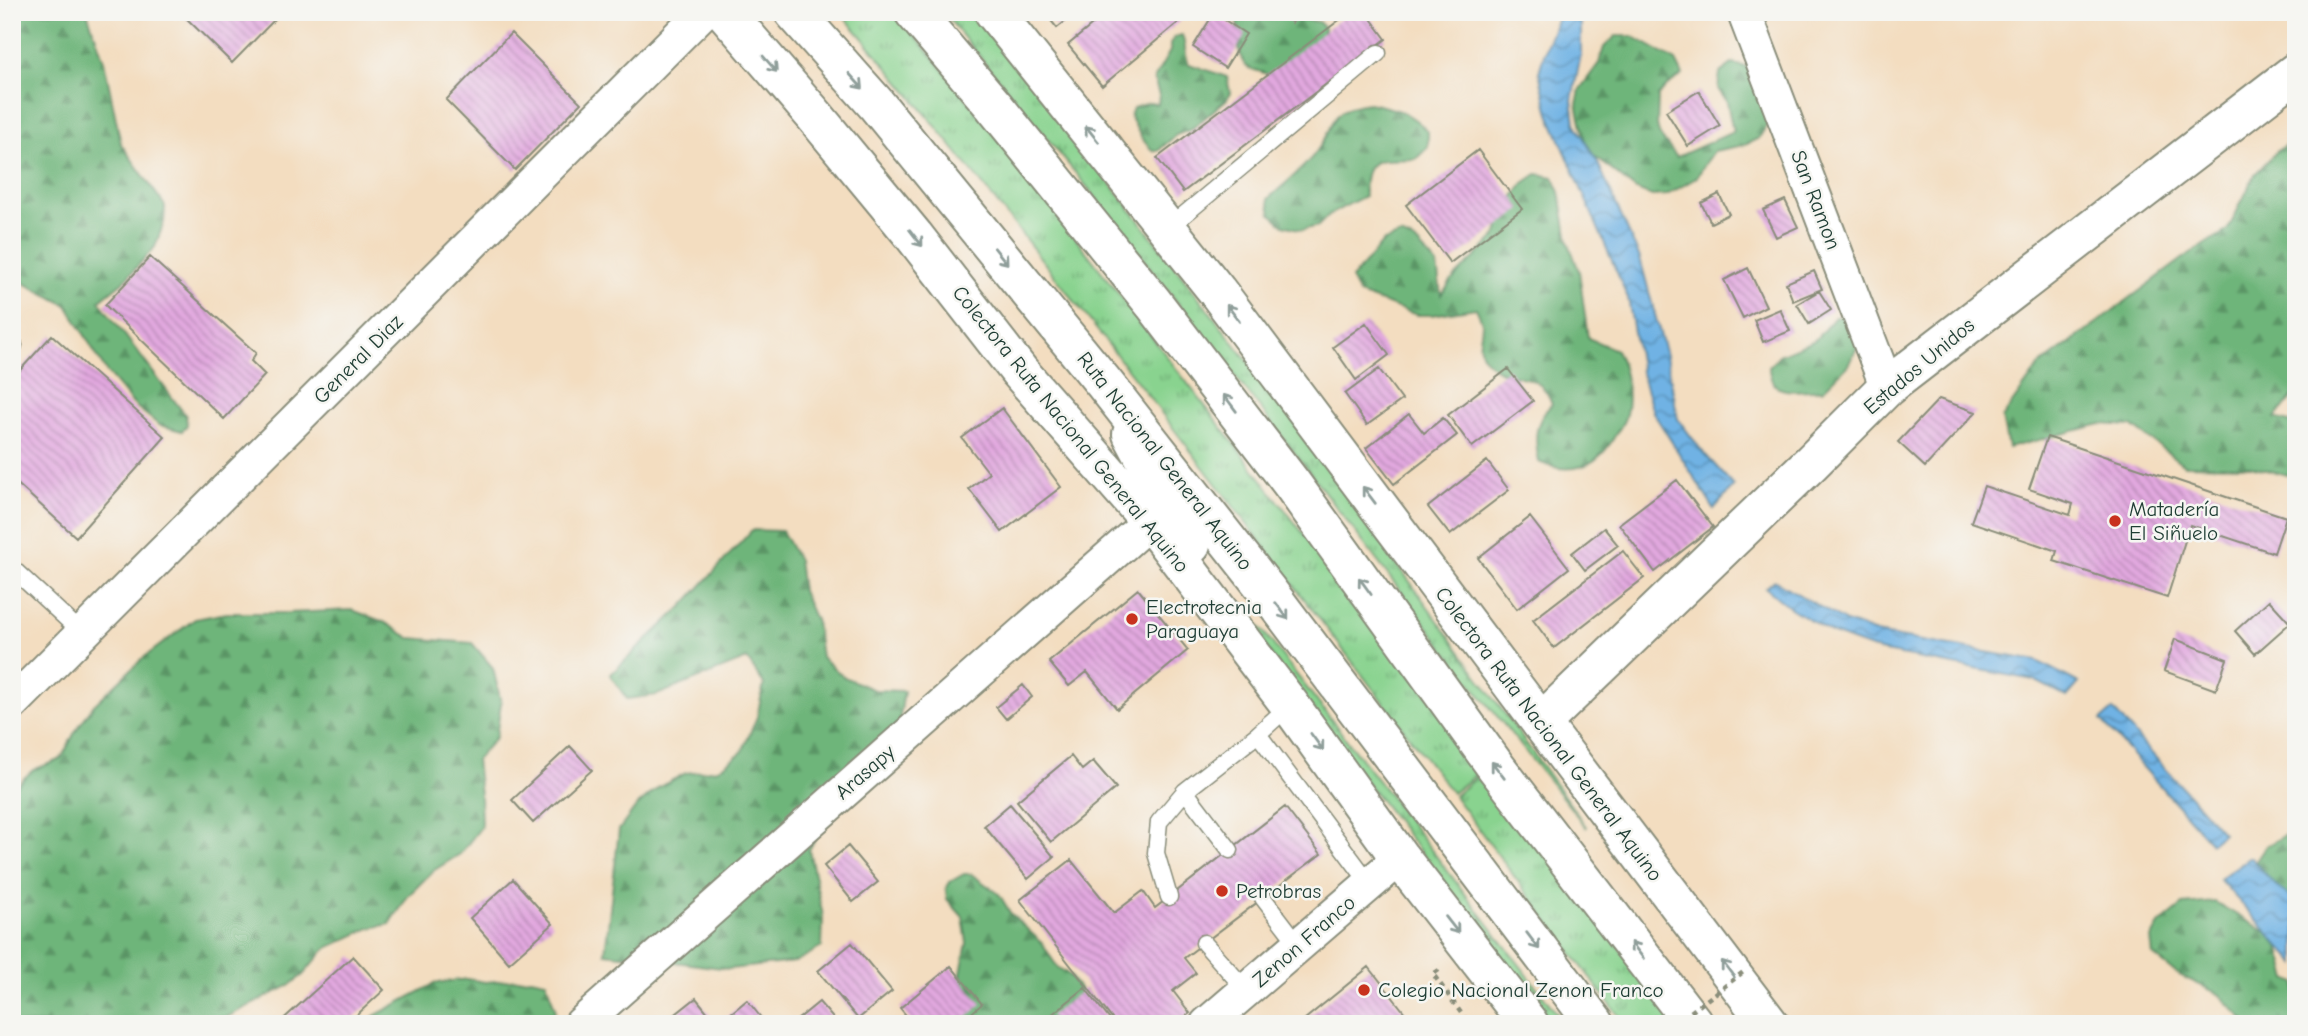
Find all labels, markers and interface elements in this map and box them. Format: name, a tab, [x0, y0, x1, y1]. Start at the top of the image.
one-way arrow	[762, 54, 778, 72]
one-way arrow	[847, 72, 864, 89]
one-way arrow	[1084, 126, 1099, 144]
street label: San Ramon	[1786, 147, 1846, 253]
one-way arrow	[908, 229, 924, 247]
one-way arrow	[993, 247, 1008, 265]
street label: Colectora Ruta Nacional General Aquino	[947, 280, 1195, 578]
one-way arrow	[1226, 303, 1241, 322]
street label: General Diaz	[308, 309, 408, 409]
street label: Estados Unidos	[1859, 313, 1979, 419]
street label: Ruta Nacional General Aquino	[1072, 347, 1258, 575]
one-way arrow	[1222, 394, 1237, 413]
one-way arrow	[1362, 486, 1377, 504]
place label: Matadería El Siñuelo	[2129, 497, 2219, 545]
marker: Matadería El Siñuelo	[2107, 513, 2123, 529]
one-way arrow	[1358, 577, 1372, 596]
street label: Colectora Ruta Nacional General Aquino	[1430, 582, 1668, 886]
place label: Electrotecnia Paraguaya	[1146, 595, 1262, 643]
one-way arrow	[1274, 601, 1289, 619]
marker: Electrotecnia Paraguaya	[1124, 611, 1140, 627]
one-way arrow	[1310, 732, 1324, 751]
street label: Arasapy	[830, 739, 900, 804]
one-way arrow	[1491, 761, 1506, 780]
place label: Petrobras	[1236, 879, 1321, 903]
marker: Petrobras	[1214, 883, 1230, 899]
street label: Zenon Franco	[1248, 890, 1360, 992]
one-way arrow	[1445, 915, 1460, 933]
one-way arrow	[1525, 931, 1540, 950]
one-way arrow	[1630, 942, 1645, 960]
one-way arrow	[1720, 961, 1735, 979]
place label: Colegio Nacional Zenon Franco	[1378, 978, 1664, 1002]
marker: Colegio Nacional Zenon Franco	[1356, 982, 1372, 998]

